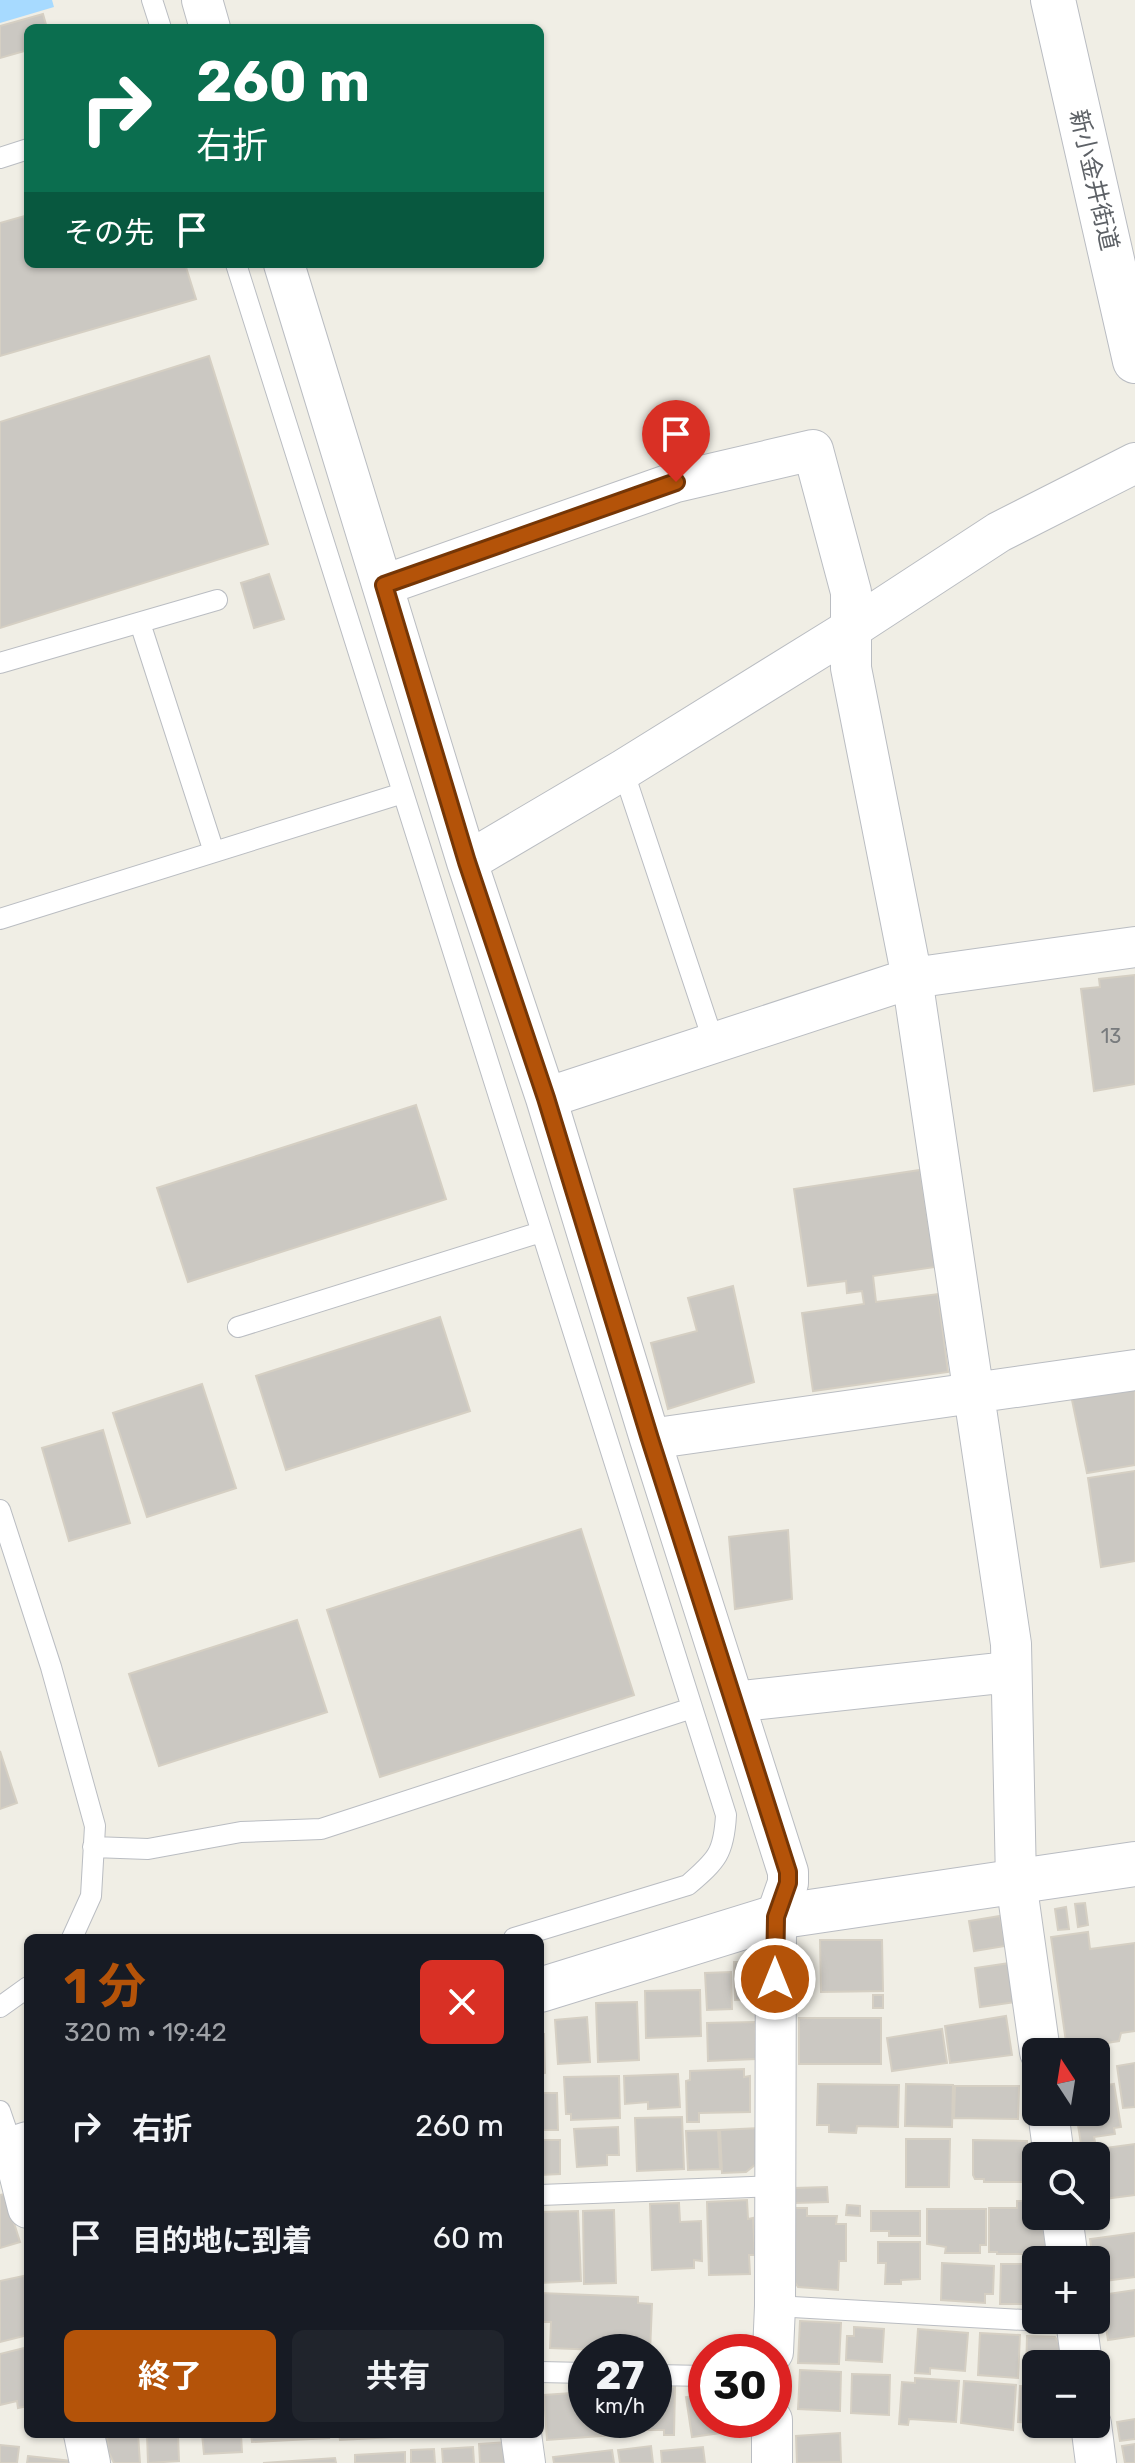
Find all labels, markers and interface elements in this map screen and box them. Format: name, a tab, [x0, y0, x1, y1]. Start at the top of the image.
text: 260 m	[196, 49, 370, 115]
icon: right	[64, 56, 168, 160]
street label: 新小金井街道	[1064, 107, 1124, 253]
text: 右折	[196, 124, 268, 167]
icon: arrive	[170, 208, 214, 252]
text: その先	[64, 215, 154, 251]
pin	[642, 400, 710, 482]
icon: arrive	[654, 412, 698, 456]
house number: 13	[1101, 1024, 1121, 1048]
position arrow	[733, 1937, 817, 2021]
text: 1 分	[64, 1958, 146, 2015]
button: close	[420, 1960, 504, 2044]
text: 320 m · 19:42	[64, 2017, 227, 2048]
north arrow	[1022, 2038, 1110, 2126]
map controls	[1022, 2038, 1110, 2438]
icon: right	[64, 2104, 108, 2148]
text: 260 m	[415, 2108, 504, 2144]
text: 右折	[132, 2111, 192, 2147]
button: search	[1022, 2142, 1110, 2230]
icon: arrive	[64, 2216, 108, 2260]
text: 60 m	[433, 2220, 504, 2256]
text: 目的地に到着	[132, 2223, 312, 2259]
button: +	[1022, 2246, 1110, 2334]
button: 終了	[64, 2330, 276, 2422]
button: 共有	[292, 2330, 504, 2422]
speed limit sign: 30	[688, 2334, 792, 2438]
button: −	[1022, 2350, 1110, 2438]
text: 27	[596, 2352, 644, 2399]
text: km/h	[595, 2394, 645, 2418]

